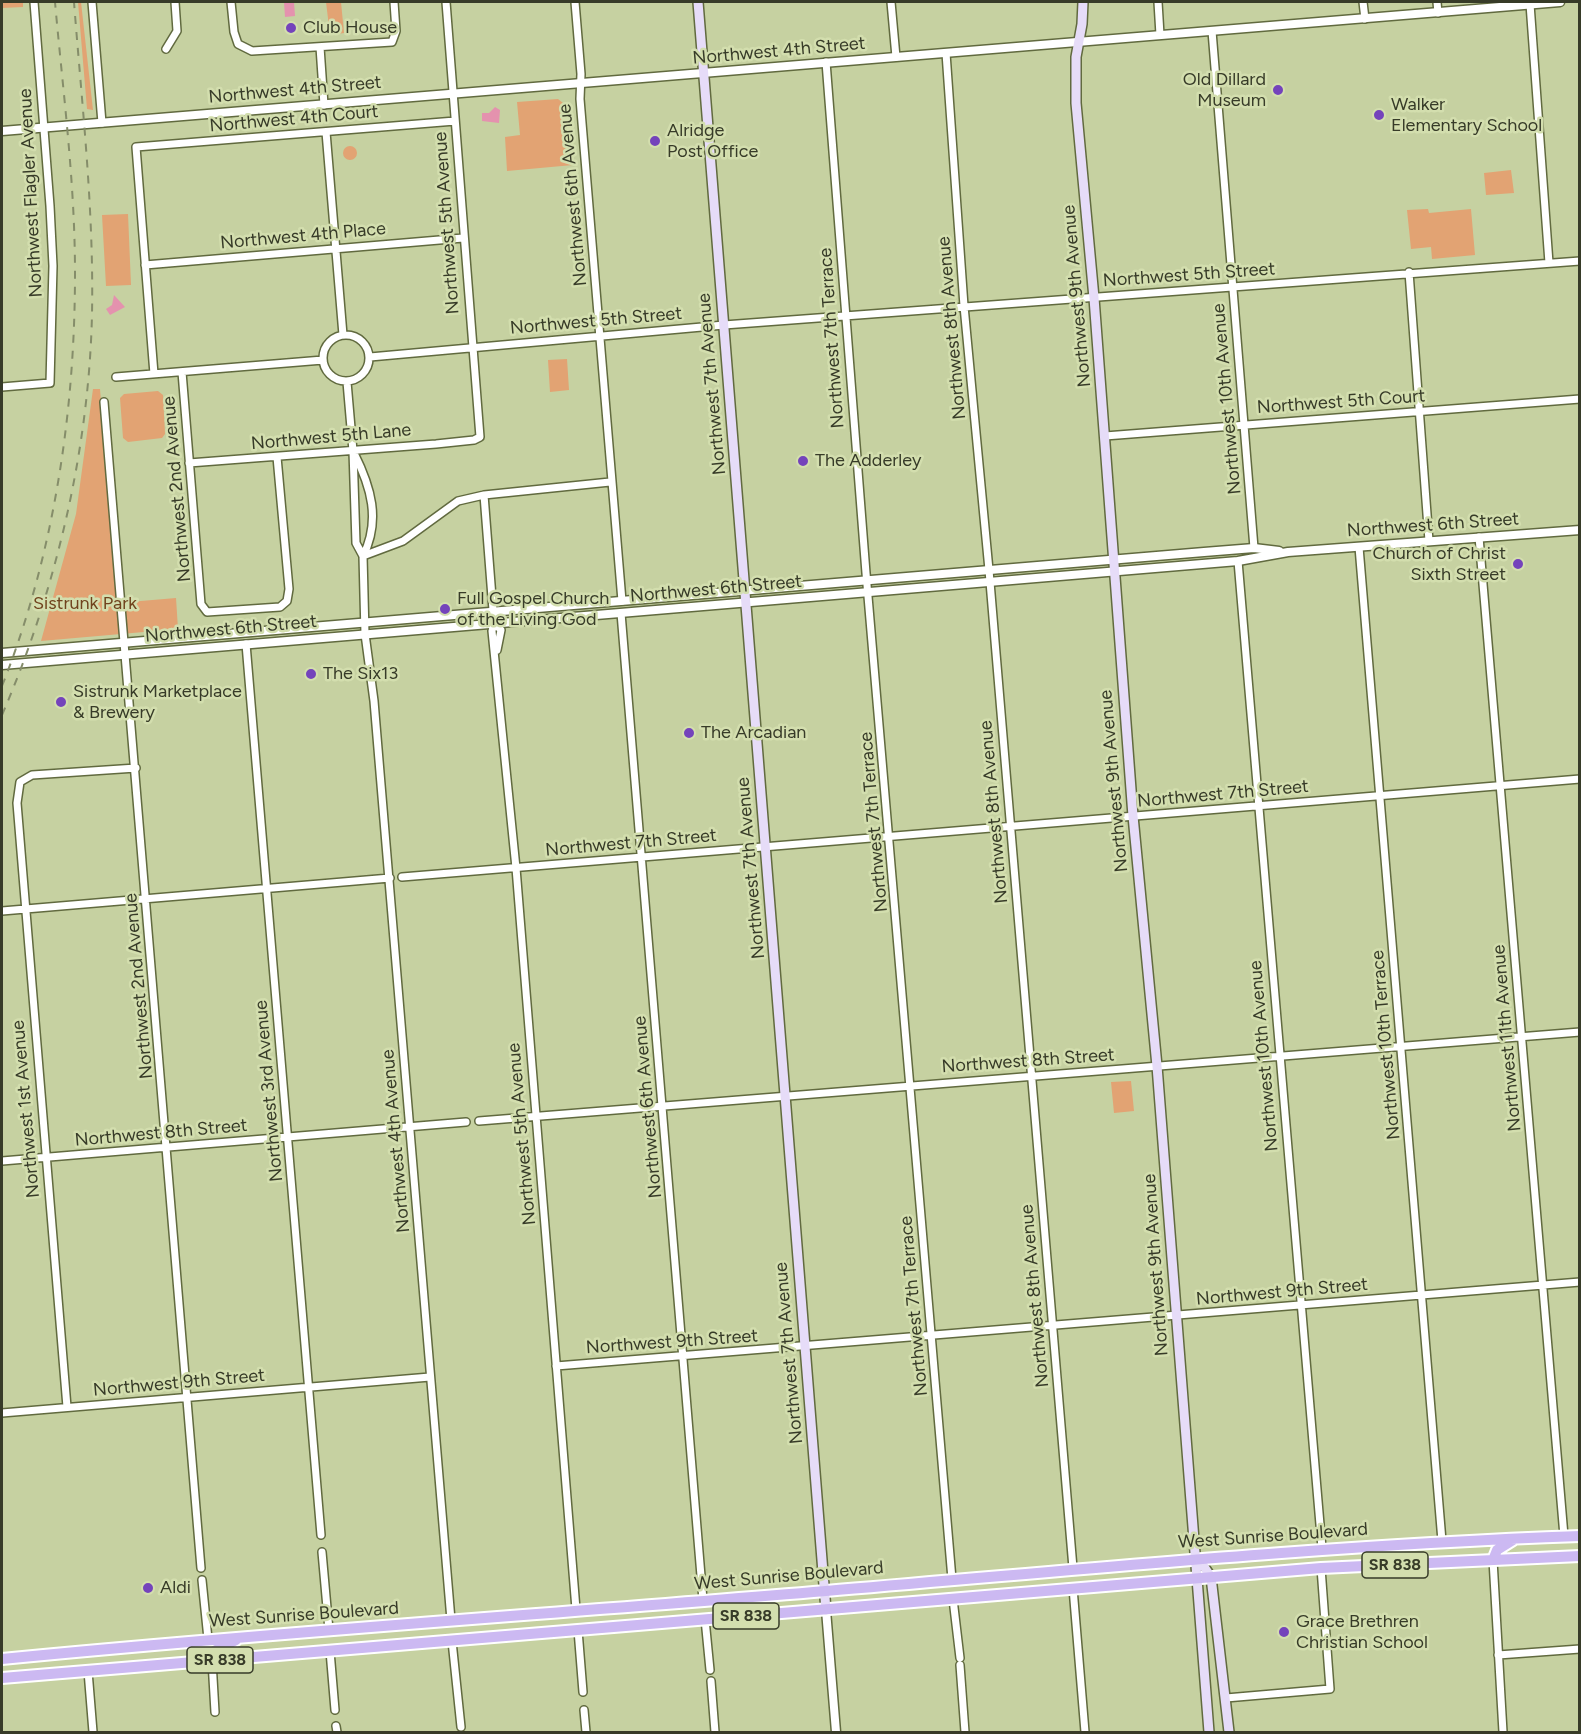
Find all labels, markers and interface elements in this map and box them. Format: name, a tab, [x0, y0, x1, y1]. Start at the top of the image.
place label: Club House	[303, 17, 397, 39]
marker: Club House	[284, 21, 298, 35]
street label: Northwest 4th Street	[692, 33, 866, 69]
place label: Old Dillard Museum	[1183, 69, 1266, 112]
street label: Northwest 4th Street	[208, 72, 382, 108]
marker: Old Dillard Museum	[1271, 83, 1285, 97]
street label: Northwest Flagler Avenue	[15, 88, 47, 298]
place label: Walker Elementary School	[1391, 94, 1542, 136]
street label: Northwest 4th Court	[209, 101, 379, 137]
street label: Northwest 6th Avenue	[554, 103, 592, 287]
marker: Walker Elementary School	[1372, 108, 1386, 122]
place label: Alridge Post Office	[667, 120, 758, 162]
street label: Northwest 5th Avenue	[430, 131, 464, 315]
marker: Alridge Post Office	[648, 134, 662, 148]
street label: Northwest 9th Avenue	[1058, 204, 1096, 388]
street label: Northwest 4th Place	[219, 218, 387, 254]
street label: Northwest 8th Avenue	[933, 236, 971, 420]
street label: Northwest 7th Terrace	[815, 247, 849, 429]
street label: Northwest 5th Street	[1102, 258, 1276, 292]
street label: Northwest 7th Avenue	[693, 292, 731, 476]
street label: Northwest 5th Street	[509, 303, 683, 339]
street label: Northwest 10th Avenue	[1208, 303, 1246, 495]
street label: Northwest 5th Court	[1256, 385, 1426, 419]
street label: Northwest 2nd Avenue	[158, 395, 196, 583]
street label: Northwest 5th Lane	[250, 419, 412, 455]
place label: The Adderley	[815, 450, 921, 472]
marker: The Adderley	[796, 454, 810, 468]
street label: Northwest 6th Street	[1346, 508, 1520, 542]
place label: Church of Christ Sixth Street	[1373, 543, 1506, 586]
marker: Church of Christ Sixth Street	[1511, 557, 1525, 571]
street label: Northwest 6th Street	[629, 571, 803, 607]
place label: Full Gospel Church of the Living God	[457, 588, 609, 630]
park label: Sistrunk Park	[33, 593, 137, 615]
marker: Full Gospel Church of the Living God	[438, 602, 452, 616]
street label: Northwest 6th Street	[144, 611, 318, 647]
place label: The Six13	[323, 663, 398, 685]
marker: The Six13	[304, 667, 318, 681]
place label: Sistrunk Marketplace & Brewery	[73, 681, 242, 724]
street label: Northwest 9th Avenue	[1095, 689, 1133, 873]
marker: Sistrunk Marketplace & Brewery	[54, 695, 68, 709]
street label: Northwest 8th Avenue	[975, 720, 1013, 904]
place label: The Arcadian	[701, 722, 806, 744]
marker: The Arcadian	[682, 726, 696, 740]
street label: Northwest 7th Terrace	[855, 731, 893, 913]
street label: Northwest 7th Avenue	[732, 776, 770, 960]
street label: Northwest 7th Street	[1136, 776, 1310, 812]
street label: Northwest 7th Street	[544, 825, 718, 861]
street label: Northwest 2nd Avenue	[120, 892, 158, 1080]
street label: Northwest 11th Avenue	[1488, 944, 1526, 1132]
street label: Northwest 10th Terrace	[1367, 949, 1405, 1141]
street label: Northwest 10th Avenue	[1245, 960, 1283, 1152]
street label: Northwest 3rd Avenue	[250, 999, 288, 1183]
street label: Northwest 6th Avenue	[629, 1015, 667, 1199]
street label: Northwest 1st Avenue	[7, 1019, 45, 1199]
street label: Northwest 5th Avenue	[503, 1042, 541, 1226]
street label: Northwest 8th Street	[941, 1044, 1115, 1078]
street label: Northwest 4th Avenue	[377, 1048, 415, 1234]
street label: Northwest 8th Street	[74, 1115, 248, 1151]
street label: Northwest 9th Avenue	[1139, 1173, 1173, 1357]
street label: Northwest 8th Avenue	[1016, 1204, 1054, 1388]
street label: Northwest 7th Terrace	[895, 1215, 933, 1397]
street label: Northwest 7th Avenue	[770, 1261, 808, 1445]
street label: Northwest 9th Street	[1195, 1274, 1369, 1310]
street label: Northwest 9th Street	[585, 1325, 759, 1359]
street label: Northwest 9th Street	[92, 1365, 266, 1401]
street label: West Sunrise Boulevard	[1177, 1519, 1369, 1553]
road number: SR 838	[1362, 1552, 1428, 1578]
street label: West Sunrise Boulevard	[693, 1557, 885, 1595]
place label: Aldi	[160, 1577, 191, 1599]
marker: Aldi	[141, 1581, 155, 1595]
street label: West Sunrise Boulevard	[208, 1598, 400, 1632]
road number: SR 838	[713, 1603, 779, 1629]
place label: Grace Brethren Christian School	[1296, 1611, 1428, 1654]
marker: Grace Brethren Christian School	[1277, 1625, 1291, 1639]
road number: SR 838	[187, 1647, 253, 1673]

